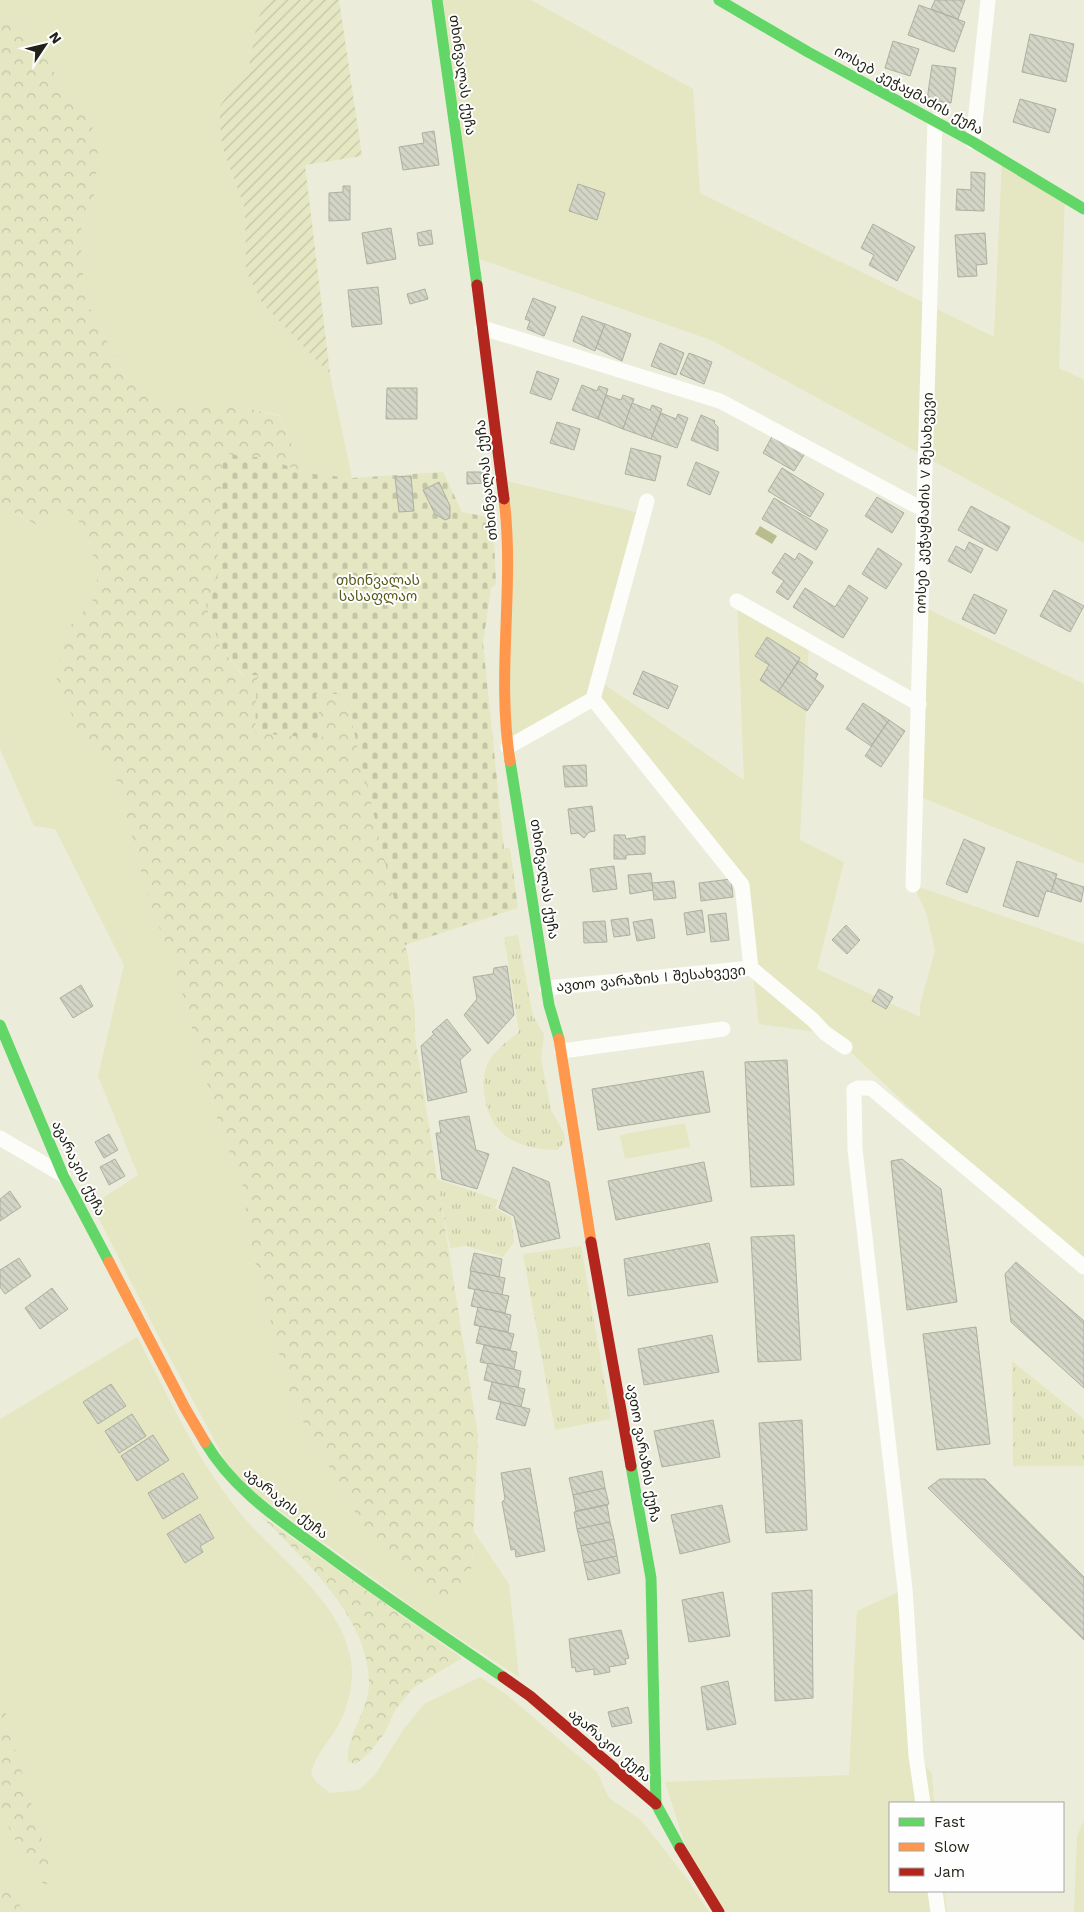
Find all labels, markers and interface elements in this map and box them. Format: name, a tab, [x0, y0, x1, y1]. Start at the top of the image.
street label: თხინვალას ქუჩა	[446, 14, 479, 136]
north arrow	[20, 20, 70, 70]
text: N	[46, 29, 65, 46]
street label: იოსებ კეჭაყმაძის ქუჩა	[831, 42, 986, 139]
street label: იოსებ კეჭაყმაძის V შესახვევი	[912, 392, 937, 614]
street label: თხინვალას ქუჩა	[472, 419, 501, 541]
park label: თხინვალას სასაფლაო	[336, 572, 420, 605]
street label: თხინვალას ქუჩა	[527, 818, 562, 940]
street label: ავთო ვარაზის I შესახვევი	[556, 962, 746, 995]
street label: აგარაკის ქუჩა	[48, 1118, 109, 1219]
street label: ავთო ვარაზის ქუჩა	[623, 1382, 664, 1524]
street label: აგარაკის ქუჩა	[240, 1464, 331, 1543]
street label: აგარაკის ქუჩა	[565, 1705, 654, 1786]
legend	[889, 1802, 1064, 1892]
text: Fast	[934, 1813, 966, 1831]
text: Slow	[934, 1838, 970, 1856]
text: Jam	[934, 1863, 965, 1881]

